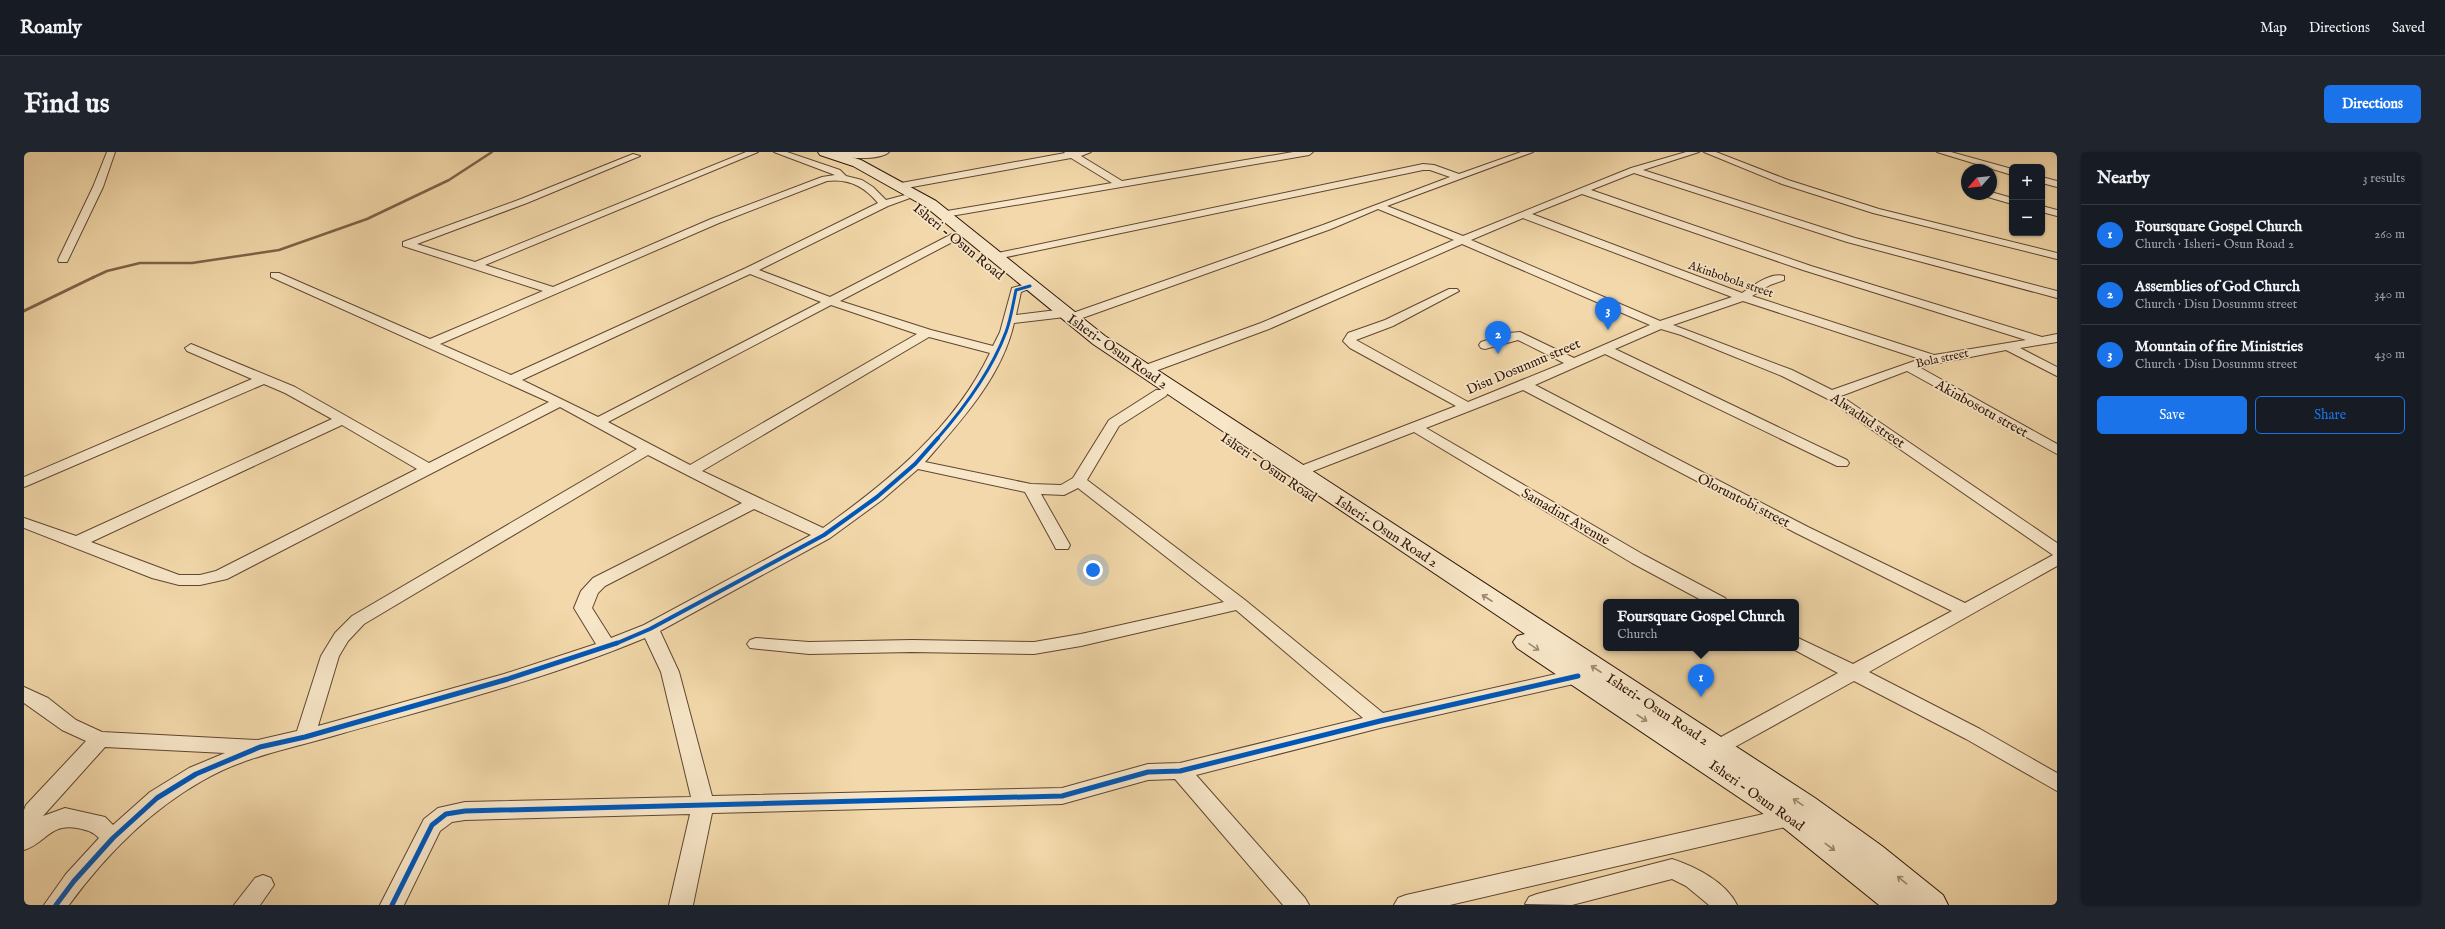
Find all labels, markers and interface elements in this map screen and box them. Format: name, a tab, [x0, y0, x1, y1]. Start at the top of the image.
text: Roamly	[20, 16, 82, 40]
text: Map	[2260, 19, 2287, 37]
text: Directions	[2309, 19, 2370, 37]
text: Saved	[2392, 19, 2425, 37]
button: Directions	[2324, 85, 2421, 123]
text: Find us	[24, 87, 110, 122]
north arrow	[1961, 164, 1997, 200]
map controls	[2009, 164, 2045, 236]
button: +	[2009, 164, 2045, 200]
text: Nearby	[2097, 168, 2150, 189]
text: 3 results	[2363, 170, 2405, 187]
street label: Isheri - Osun Road	[909, 199, 1008, 284]
button: −	[2009, 200, 2045, 236]
text: Foursquare Gospel Church	[2135, 217, 2302, 236]
text: 1	[2108, 226, 2112, 243]
text: 260 m	[2374, 226, 2405, 243]
text: Church · Isheri- Osun Road 2	[2135, 236, 2294, 253]
street label: Akinbobola street	[1685, 258, 1775, 301]
text: Assemblies of God Church	[2135, 277, 2300, 296]
text: 2	[2107, 286, 2113, 303]
text: 340 m	[2375, 286, 2405, 303]
text: Church · Disu Dosunmu street	[2135, 296, 2297, 313]
pin: 3	[1595, 297, 1621, 330]
street label: Isheri- Osun Road 2	[1064, 310, 1172, 394]
pin: 2	[1485, 321, 1511, 354]
street label: Disu Dosunmu street	[1464, 335, 1583, 399]
text: Mountain of fire Ministries	[2135, 337, 2303, 356]
street label: Bola street	[1914, 346, 1970, 371]
text: 3	[2108, 346, 2112, 363]
text: 430 m	[2375, 346, 2405, 363]
text: Church · Disu Dosunmu street	[2135, 356, 2297, 373]
street label: Akinbosotu street	[1931, 375, 2031, 442]
street label: Alwadud street	[1826, 389, 1908, 452]
button: Save	[2097, 396, 2247, 434]
button: Share	[2255, 396, 2405, 434]
street label: Isheri - Osun Road	[1217, 429, 1320, 507]
street label: Oloruntobi street	[1694, 470, 1793, 532]
street label: Samadint Avenue	[1518, 484, 1614, 550]
street label: Isheri- Osun Road 2	[1332, 492, 1442, 572]
your location	[1083, 560, 1103, 580]
one-way arrow	[1482, 594, 1493, 602]
popup	[1603, 599, 1799, 651]
text: Foursquare Gospel Church	[1617, 607, 1785, 626]
text: Church	[1617, 626, 1657, 643]
one-way arrow	[1528, 643, 1539, 651]
pin: 1	[1688, 664, 1714, 697]
one-way arrow	[1590, 665, 1602, 673]
street label: Isheri- Osun Road 2	[1603, 670, 1713, 750]
one-way arrow	[1636, 715, 1648, 723]
street label: Isheri - Osun Road	[1705, 756, 1808, 836]
one-way arrow	[1793, 798, 1804, 806]
one-way arrow	[1825, 843, 1836, 851]
one-way arrow	[1896, 876, 1907, 885]

